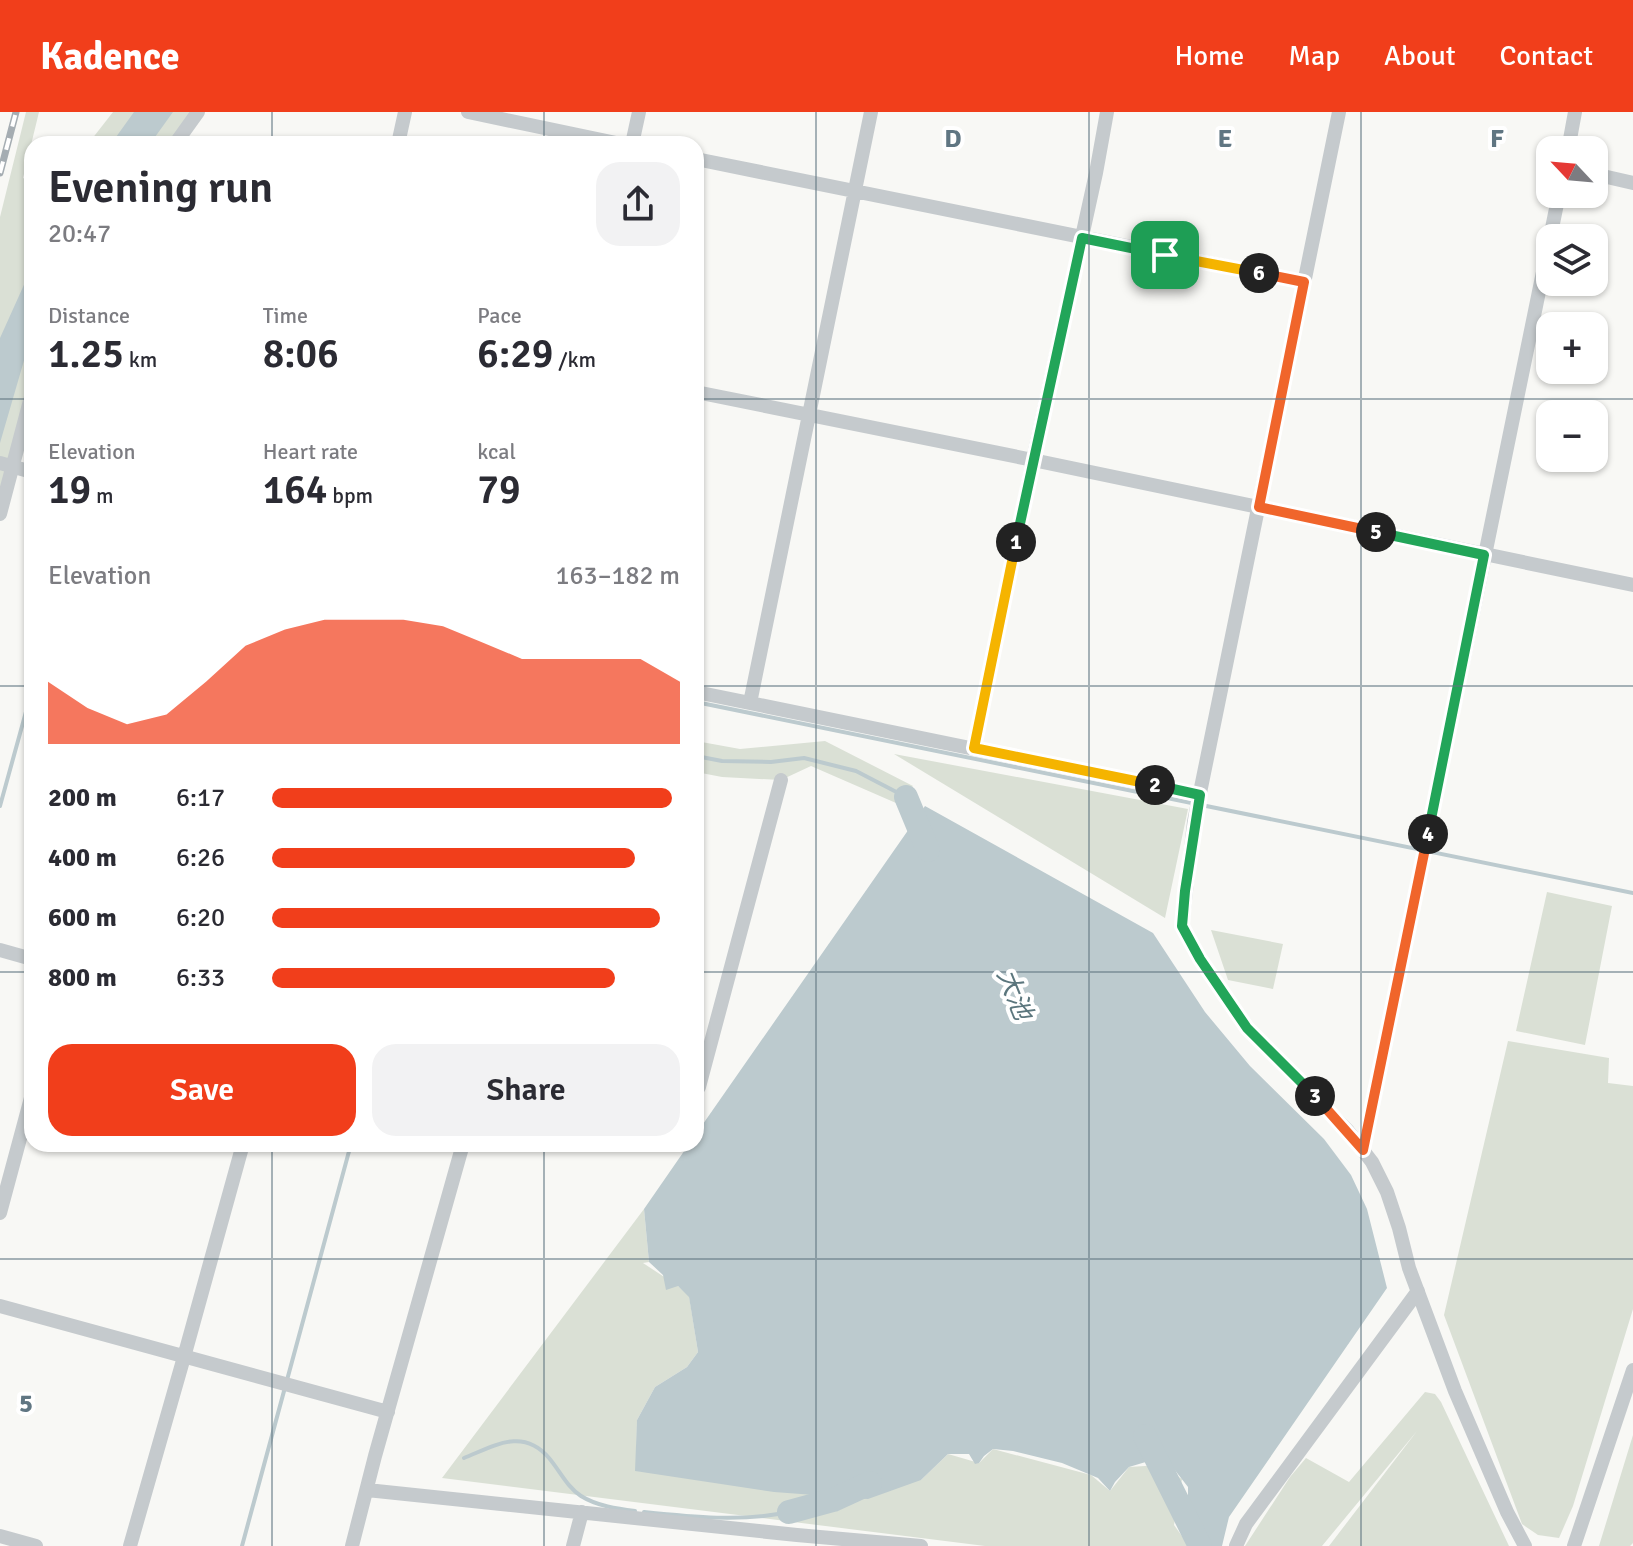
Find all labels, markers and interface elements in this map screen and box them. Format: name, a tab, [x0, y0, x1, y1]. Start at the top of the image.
text: Kadence	[40, 33, 180, 80]
text: Home	[1175, 39, 1244, 73]
text: Map	[1288, 39, 1340, 73]
text: About	[1384, 39, 1456, 73]
text: Contact	[1500, 39, 1593, 73]
text: D	[944, 123, 962, 155]
text: E	[1218, 123, 1232, 155]
text: F	[1490, 123, 1504, 155]
north arrow	[1536, 136, 1608, 208]
map controls	[1536, 136, 1608, 472]
text: Evening run	[48, 161, 273, 215]
button: share	[596, 162, 680, 246]
text: 20:47	[48, 218, 111, 250]
pin	[1131, 221, 1199, 289]
button: layers	[1536, 224, 1608, 296]
icon: arrive	[1143, 233, 1187, 277]
pin: 6	[1239, 253, 1279, 293]
text: 6	[1253, 259, 1265, 286]
text: Distance	[48, 302, 130, 329]
text: Time	[263, 302, 308, 329]
text: Pace	[477, 302, 522, 329]
button: +	[1536, 312, 1608, 384]
text: 1.25	[48, 329, 124, 379]
text: 8:06	[263, 329, 339, 379]
text: 6:29	[477, 329, 553, 379]
text: km	[124, 346, 157, 373]
text: /km	[553, 346, 596, 373]
button: −	[1536, 400, 1608, 472]
text: Elevation	[48, 438, 136, 465]
text: Heart rate	[263, 438, 358, 465]
text: kcal	[477, 438, 516, 465]
text: 19	[48, 465, 91, 515]
text: 164	[263, 465, 327, 515]
text: 79	[477, 465, 521, 515]
text: m	[91, 482, 114, 509]
text: bpm	[327, 482, 373, 509]
pin: 5	[1356, 512, 1396, 552]
text: 5	[1370, 518, 1382, 545]
pin: 1	[996, 522, 1036, 562]
text: 1	[1010, 528, 1022, 555]
text: Elevation	[48, 560, 152, 592]
text: 163–182 m	[556, 560, 680, 592]
pin: 2	[1135, 765, 1175, 805]
text: 2	[1149, 771, 1161, 798]
text: 200 m	[48, 782, 117, 814]
text: 6:17	[176, 782, 225, 814]
pin: 4	[1408, 814, 1448, 854]
text: 4	[1422, 820, 1434, 847]
text: 400 m	[48, 842, 117, 874]
text: 6:26	[176, 842, 225, 874]
text: 600 m	[48, 902, 117, 934]
text: 6:20	[176, 902, 225, 934]
text: 800 m	[48, 962, 117, 994]
text: 6:33	[176, 962, 225, 994]
water label: 大池	[989, 964, 1040, 1027]
button: Save	[48, 1044, 356, 1136]
button: Share	[372, 1044, 680, 1136]
pin: 3	[1295, 1076, 1335, 1116]
text: 3	[1309, 1082, 1321, 1109]
text: 5	[19, 1388, 33, 1420]

